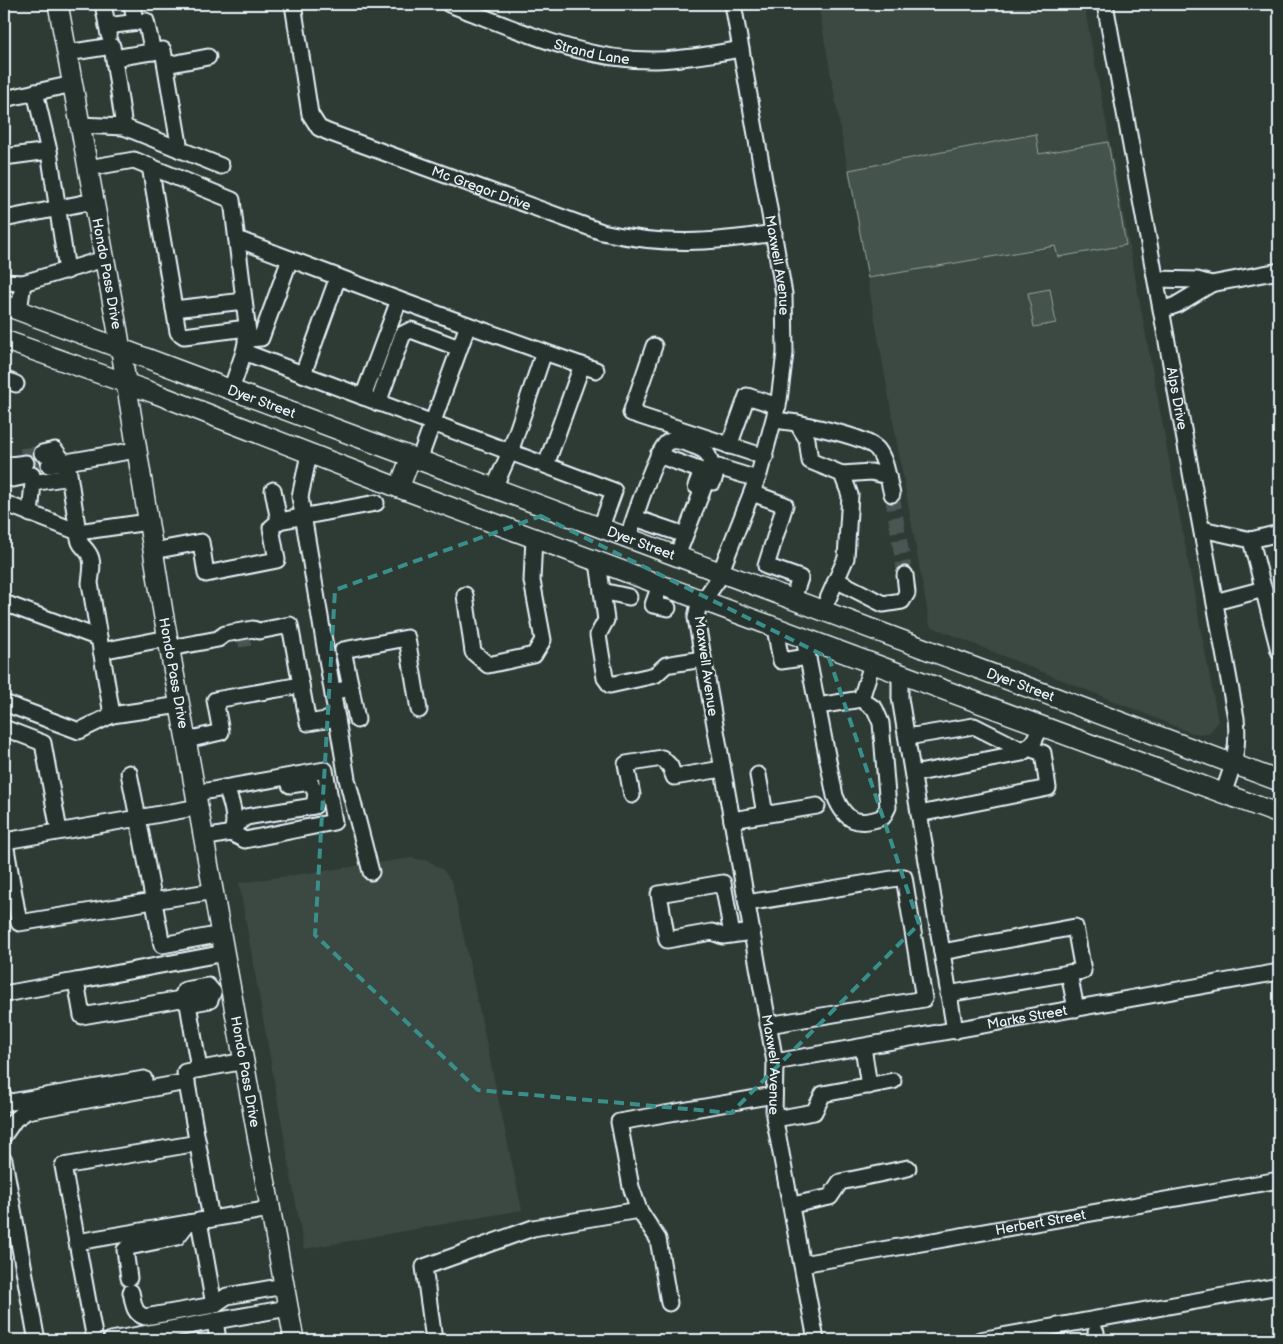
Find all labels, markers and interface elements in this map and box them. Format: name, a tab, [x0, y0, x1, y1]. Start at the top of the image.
street label: Strand Lane	[552, 35, 631, 68]
street label: Mc Gregor Drive	[429, 162, 533, 214]
street label: Maxwell Avenue	[762, 214, 793, 315]
street label: Hondo Pass Drive	[89, 217, 126, 330]
street label: Alps Drive	[1163, 366, 1191, 431]
street label: Dyer Street	[225, 381, 299, 422]
street label: Dyer Street	[605, 522, 678, 563]
street label: Maxwell Avenue	[691, 615, 721, 717]
street label: Hondo Pass Drive	[156, 616, 192, 730]
street label: Dyer Street	[984, 664, 1057, 705]
street label: Marks Street	[986, 1001, 1069, 1032]
street label: Maxwell Avenue	[758, 1013, 784, 1115]
street label: Hondo Pass Drive	[227, 1015, 264, 1129]
street label: Herbert Street	[994, 1206, 1087, 1238]

